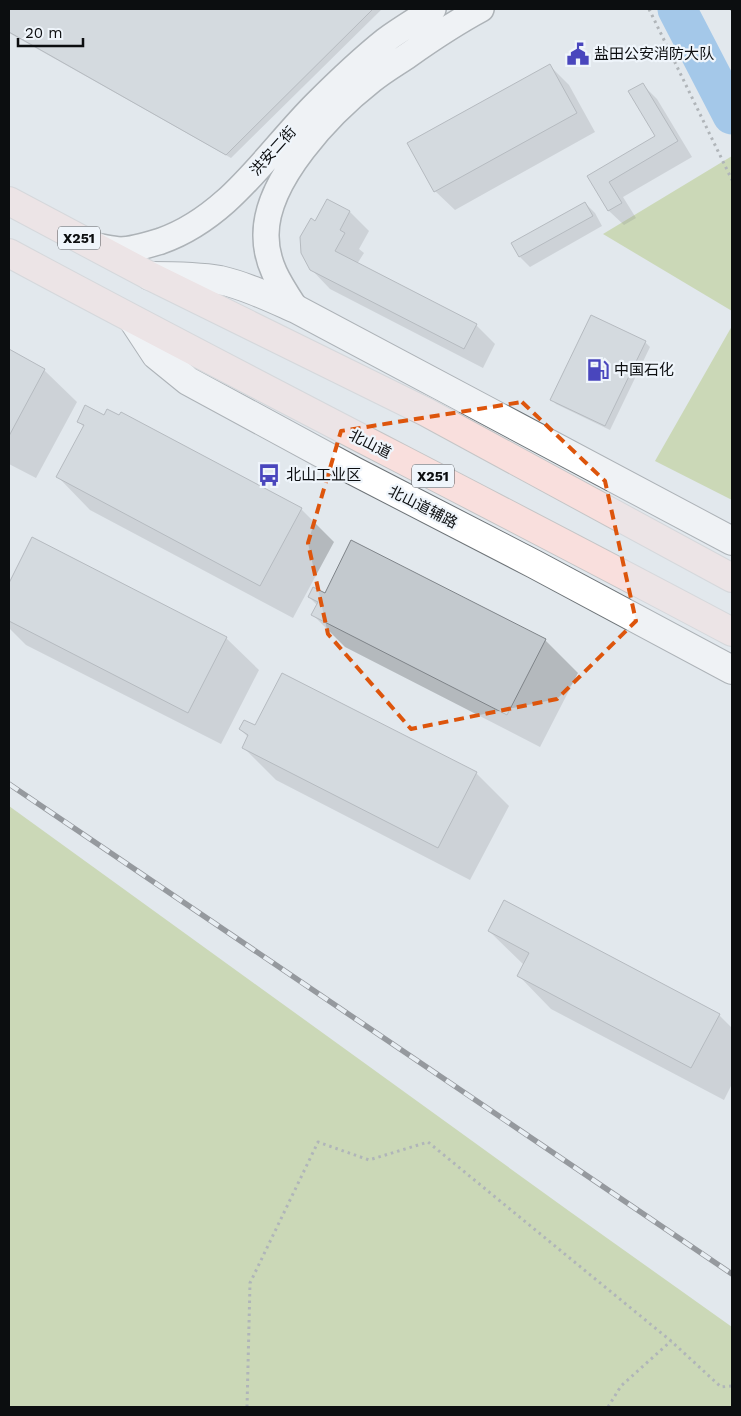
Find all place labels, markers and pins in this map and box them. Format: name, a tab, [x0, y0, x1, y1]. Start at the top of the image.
public building icon: 盐田公安消防大队	[565, 41, 591, 67]
place label: 盐田公安消防大队	[594, 45, 714, 63]
fuel station icon: 中国石化	[585, 357, 611, 383]
place label: 中国石化	[614, 361, 674, 379]
bus stop icon: 北山工业区	[256, 462, 282, 488]
place label: 北山工业区	[286, 466, 361, 484]

